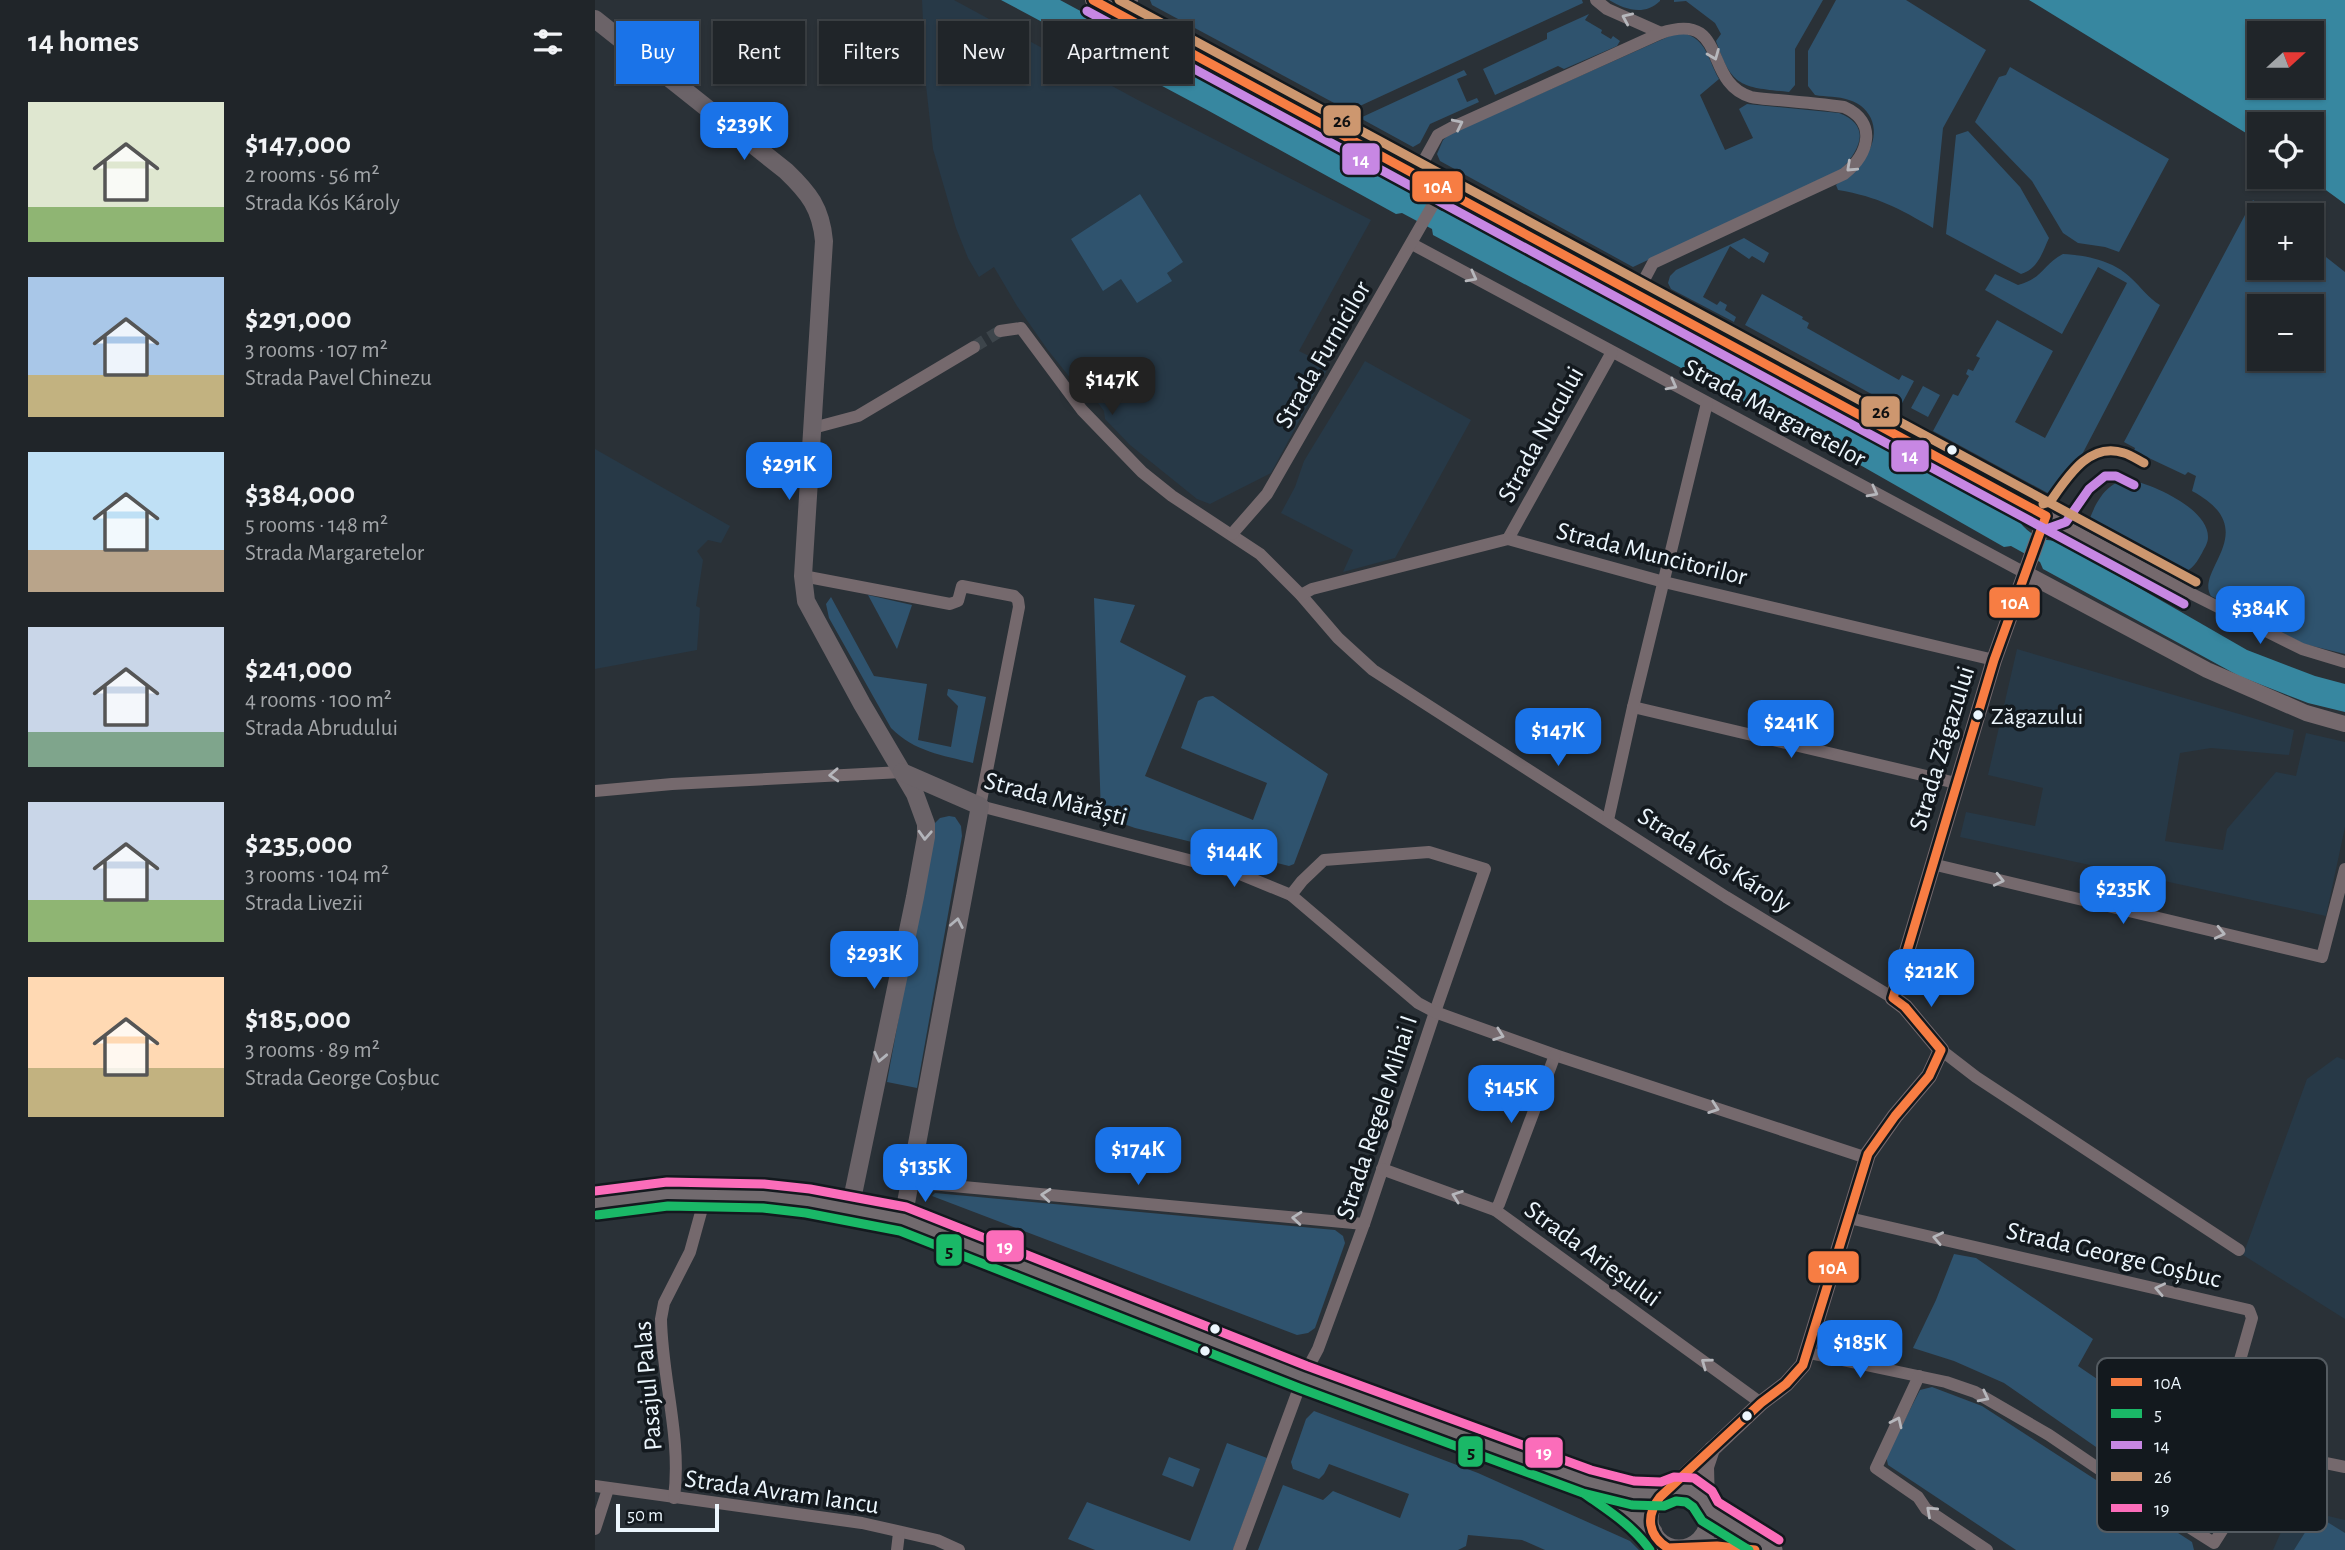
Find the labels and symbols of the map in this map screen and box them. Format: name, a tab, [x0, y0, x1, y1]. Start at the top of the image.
one-way arrow	[1622, 12, 1634, 26]
north arrow	[2247, 21, 2324, 98]
one-way arrow	[1705, 48, 1719, 60]
pin: $239K	[695, 102, 793, 162]
line badge: 26	[1322, 104, 1362, 137]
text: 26	[1333, 112, 1351, 131]
one-way arrow	[1451, 119, 1463, 133]
line badge: 14	[1341, 142, 1381, 176]
text: 14	[1353, 151, 1370, 170]
one-way arrow	[1846, 158, 1859, 171]
line badge: 10A	[1411, 170, 1464, 203]
text: 10A	[1424, 178, 1453, 197]
one-way arrow	[1465, 269, 1477, 282]
street label: Strada Furnicilor	[1270, 276, 1376, 433]
street label: Strada Margaretelor	[1679, 354, 1871, 472]
pin: $147K	[1063, 358, 1161, 417]
street label: Strada Nucului	[1493, 362, 1589, 507]
one-way arrow	[1665, 377, 1678, 390]
line badge: 26	[1860, 395, 1901, 428]
text: 26	[1872, 403, 1890, 422]
line badge: 14	[1890, 439, 1930, 473]
pin: $291K	[740, 442, 838, 502]
unlabelled marker	[1945, 443, 1959, 457]
text: 14	[1902, 447, 1919, 466]
one-way arrow	[1866, 484, 1878, 497]
street label: Strada Muncitorilor	[1554, 518, 1750, 590]
line badge: 10A	[1988, 586, 2041, 619]
pin: $384K	[2211, 586, 2309, 646]
text: 10A	[2001, 594, 2030, 613]
street label: Strada Zăgazului	[1905, 663, 1979, 834]
pin: $241K	[1742, 700, 1840, 760]
place label: Zăgazului	[1991, 705, 2083, 729]
pin: $147K	[1509, 708, 1607, 768]
marker: Zăgazului	[1971, 708, 1985, 722]
street label: Strada Mărăști	[981, 767, 1130, 832]
one-way arrow	[828, 768, 839, 783]
street label: Strada Kós Károly	[1633, 802, 1796, 917]
one-way arrow	[918, 830, 933, 841]
pin: $144K	[1185, 830, 1283, 889]
pin: $235K	[2074, 866, 2172, 926]
one-way arrow	[1993, 872, 2005, 886]
one-way arrow	[949, 917, 964, 929]
one-way arrow	[2214, 924, 2226, 939]
pin: $293K	[825, 932, 923, 991]
pin: $212K	[1882, 950, 1980, 1009]
street label: Strada Regele Mihai I	[1332, 1012, 1422, 1223]
one-way arrow	[1493, 1026, 1505, 1040]
one-way arrow	[873, 1051, 888, 1063]
pin: $145K	[1462, 1066, 1560, 1125]
one-way arrow	[1708, 1100, 1720, 1114]
pin: $174K	[1089, 1128, 1187, 1187]
pin: $135K	[876, 1144, 974, 1204]
one-way arrow	[1040, 1188, 1051, 1203]
one-way arrow	[1451, 1190, 1464, 1204]
street label: Strada Arieșului	[1519, 1196, 1665, 1313]
one-way arrow	[1291, 1211, 1302, 1226]
street label: Strada George Coșbuc	[2004, 1218, 2224, 1294]
line badge: 19	[985, 1229, 1025, 1263]
one-way arrow	[1932, 1231, 1944, 1246]
line badge: 5	[935, 1233, 963, 1267]
text: 19	[997, 1238, 1013, 1257]
text: 5	[945, 1242, 953, 1261]
line badge: 10A	[1807, 1250, 1860, 1284]
text: 10A	[1819, 1259, 1848, 1278]
one-way arrow	[2154, 1282, 2166, 1297]
street label: Pasajul Palas	[629, 1320, 667, 1452]
pin: $185K	[1811, 1320, 1909, 1380]
unlabelled marker	[1208, 1322, 1222, 1336]
unlabelled marker	[1198, 1344, 1212, 1358]
legend	[2097, 1358, 2327, 1532]
one-way arrow	[1701, 1359, 1714, 1371]
text: 10A	[2154, 1374, 2182, 1393]
one-way arrow	[1977, 1388, 1989, 1402]
text: 5	[2154, 1405, 2162, 1424]
unlabelled marker	[1740, 1409, 1754, 1423]
one-way arrow	[1889, 1417, 1903, 1429]
line badge: 5	[1457, 1435, 1484, 1468]
line badge: 19	[1524, 1436, 1564, 1469]
text: 14	[2154, 1437, 2170, 1456]
text: 5	[1467, 1443, 1475, 1462]
text: 19	[1536, 1444, 1552, 1463]
street label: Strada Avram Iancu	[683, 1465, 881, 1518]
text: 26	[2154, 1468, 2172, 1487]
text: 19	[2154, 1500, 2170, 1519]
scale bar	[616, 1501, 719, 1533]
one-way arrow	[1926, 1507, 1939, 1519]

